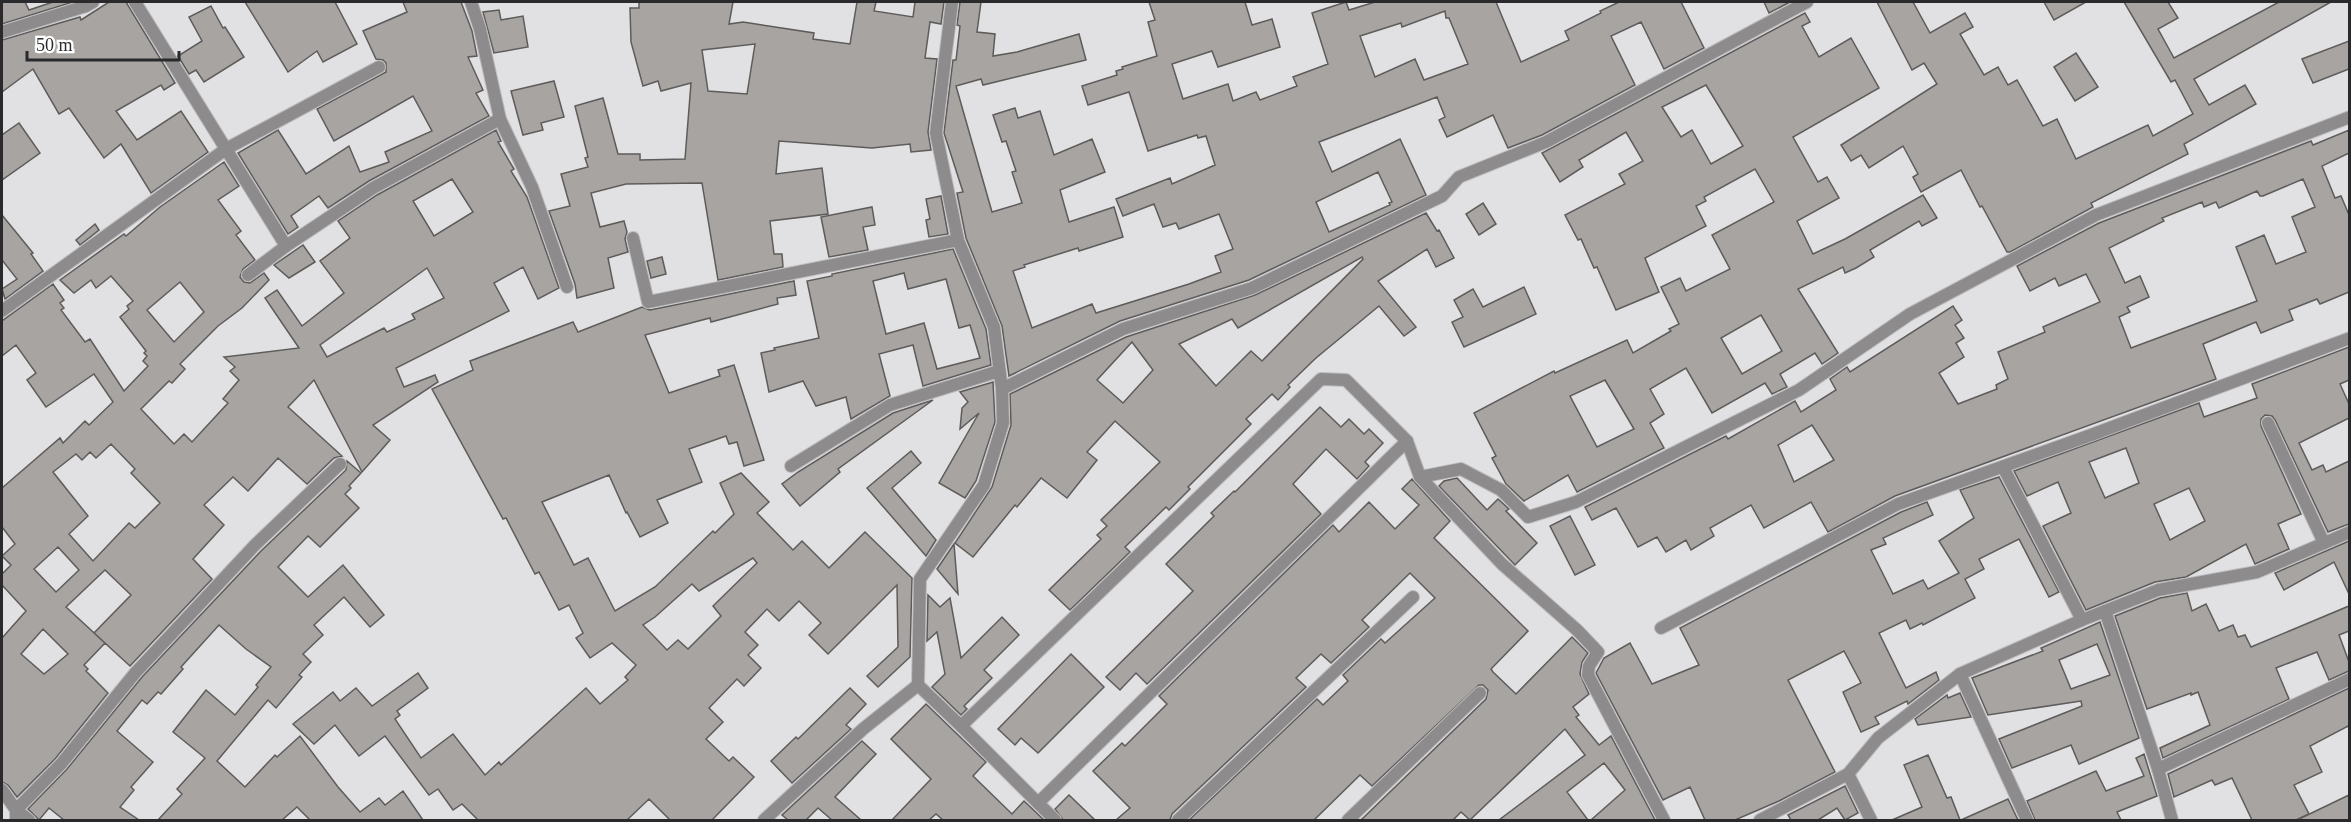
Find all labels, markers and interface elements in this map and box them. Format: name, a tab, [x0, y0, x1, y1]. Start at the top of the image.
scale bar	[27, 24, 178, 62]
text: 50 m	[36, 35, 73, 55]

